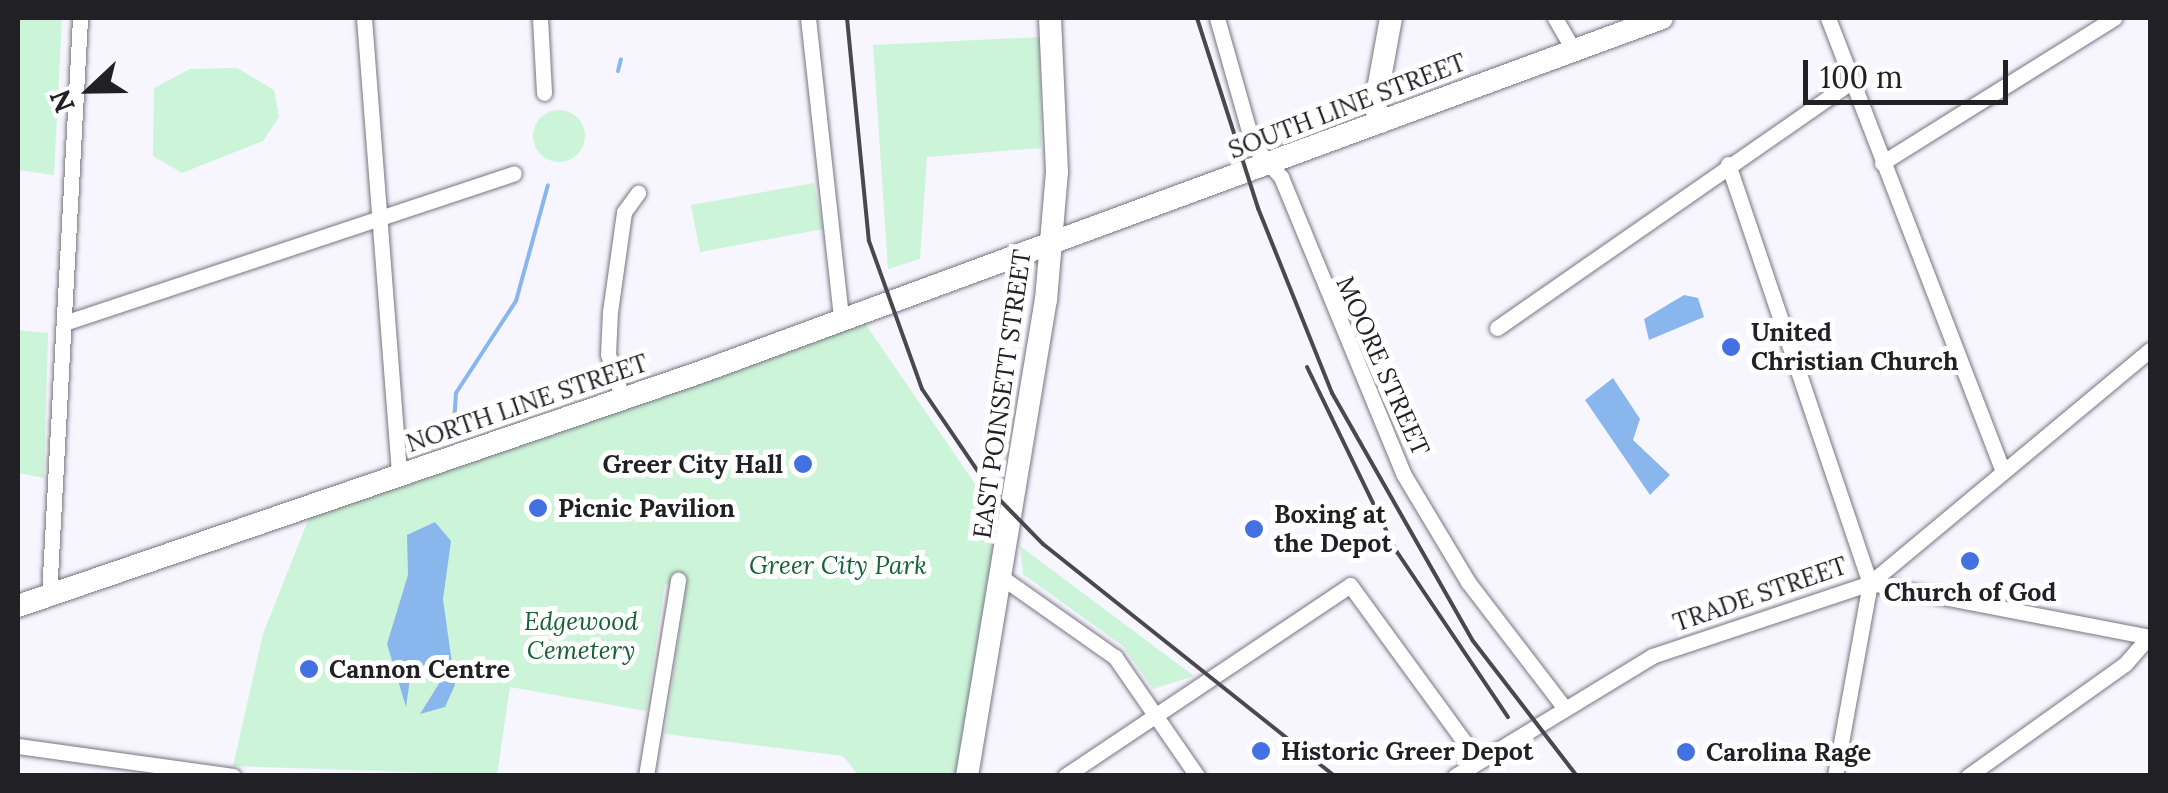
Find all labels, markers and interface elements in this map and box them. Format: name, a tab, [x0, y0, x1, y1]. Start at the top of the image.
north arrow	[40, 40, 140, 140]
scale bar	[1808, 40, 2013, 102]
street label: SOUTH LINE STREET	[1224, 47, 1470, 165]
text: 100 m	[1820, 58, 1903, 96]
text: N	[41, 84, 83, 118]
street label: EAST POINSETT STREET	[967, 248, 1037, 540]
street label: MOORE STREET	[1330, 272, 1436, 460]
place label: United Christian Church	[1751, 318, 1958, 377]
marker: United Christian Church	[1720, 336, 1742, 358]
street label: NORTH LINE STREET	[402, 348, 652, 458]
place label: Greer City Hall	[603, 449, 783, 479]
marker: Greer City Hall	[792, 453, 814, 475]
place label: Picnic Pavilion	[558, 493, 735, 523]
marker: Picnic Pavilion	[527, 497, 549, 519]
place label: Boxing at the Depot	[1274, 500, 1392, 559]
marker: Boxing at the Depot	[1243, 518, 1265, 540]
park label: Greer City Park	[749, 550, 927, 580]
street label: TRADE STREET	[1669, 550, 1851, 638]
marker: Church of God	[1959, 550, 1981, 572]
place label: Church of God	[1884, 577, 2056, 607]
park label: Edgewood Cemetery	[524, 607, 638, 666]
place label: Cannon Centre	[329, 654, 510, 684]
marker: Cannon Centre	[298, 658, 320, 680]
place label: Historic Greer Depot	[1281, 736, 1533, 766]
place label: Carolina Rage	[1706, 737, 1871, 767]
marker: Historic Greer Depot	[1250, 740, 1272, 762]
marker: Carolina Rage	[1675, 741, 1697, 763]

